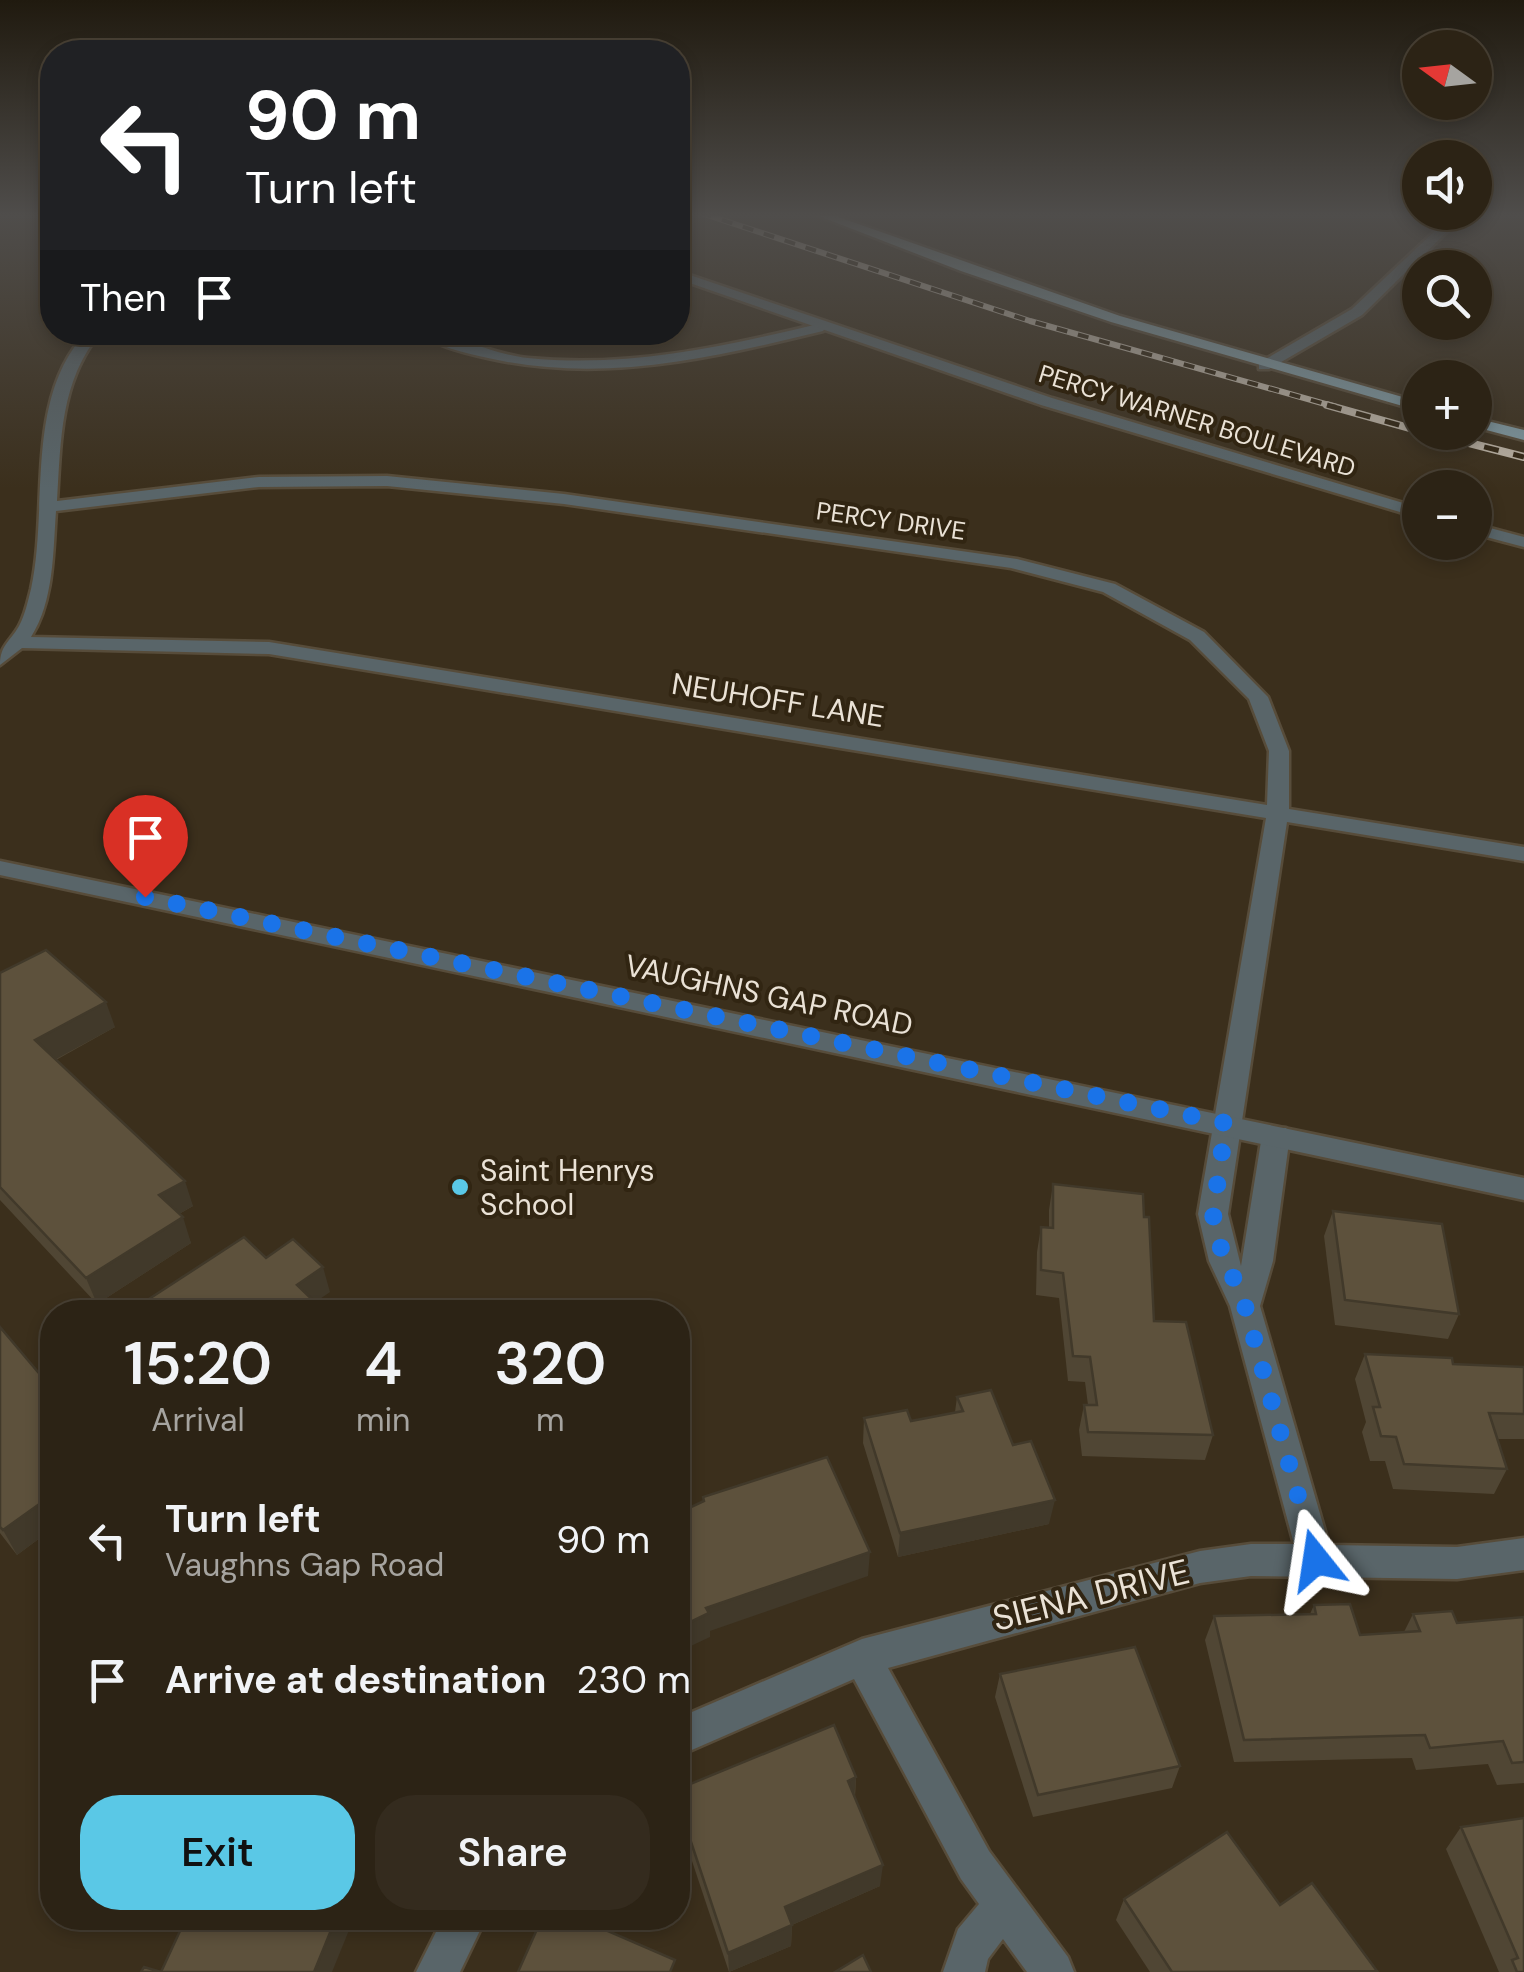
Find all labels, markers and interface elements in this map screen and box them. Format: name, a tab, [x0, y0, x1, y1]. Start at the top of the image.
north arrow	[1402, 30, 1492, 120]
map controls	[1402, 30, 1492, 560]
text: 90 m	[245, 70, 421, 161]
icon: left	[80, 80, 210, 210]
button: sound	[1402, 140, 1492, 230]
text: Turn left	[245, 158, 417, 217]
button: search	[1402, 250, 1492, 340]
icon: arrive	[187, 270, 242, 325]
text: Then	[80, 273, 167, 323]
street label: PERCY WARNER BOULEVARD	[1035, 357, 1359, 485]
button: +	[1402, 360, 1492, 450]
button: −	[1402, 470, 1492, 560]
street label: PERCY DRIVE	[814, 494, 968, 548]
street label: NEUHOFF LANE	[669, 664, 887, 736]
pin	[103, 795, 188, 898]
icon: arrive	[118, 810, 173, 865]
street label: VAUGHNS GAP ROAD	[622, 945, 916, 1045]
place label: Saint Henrys School	[480, 1151, 655, 1224]
marker: Saint Henrys School	[449, 1176, 471, 1198]
text: 15:20	[124, 1324, 272, 1403]
text: 4	[364, 1324, 402, 1403]
text: 320	[494, 1324, 606, 1403]
text: Arrival	[151, 1399, 245, 1441]
text: min	[356, 1399, 410, 1441]
text: m	[536, 1399, 564, 1441]
text: Turn left	[165, 1494, 321, 1544]
position arrow	[1264, 1508, 1368, 1612]
icon: left	[80, 1513, 135, 1568]
text: 90 m	[556, 1515, 650, 1565]
text: Vaughns Gap Road	[165, 1544, 444, 1586]
street label: SIENA DRIVE	[988, 1548, 1194, 1642]
icon: arrive	[80, 1653, 135, 1708]
text: Arrive at destination	[165, 1655, 547, 1705]
text: 230 m	[577, 1655, 691, 1705]
button: Exit	[80, 1795, 355, 1910]
button: Share	[375, 1795, 650, 1910]

